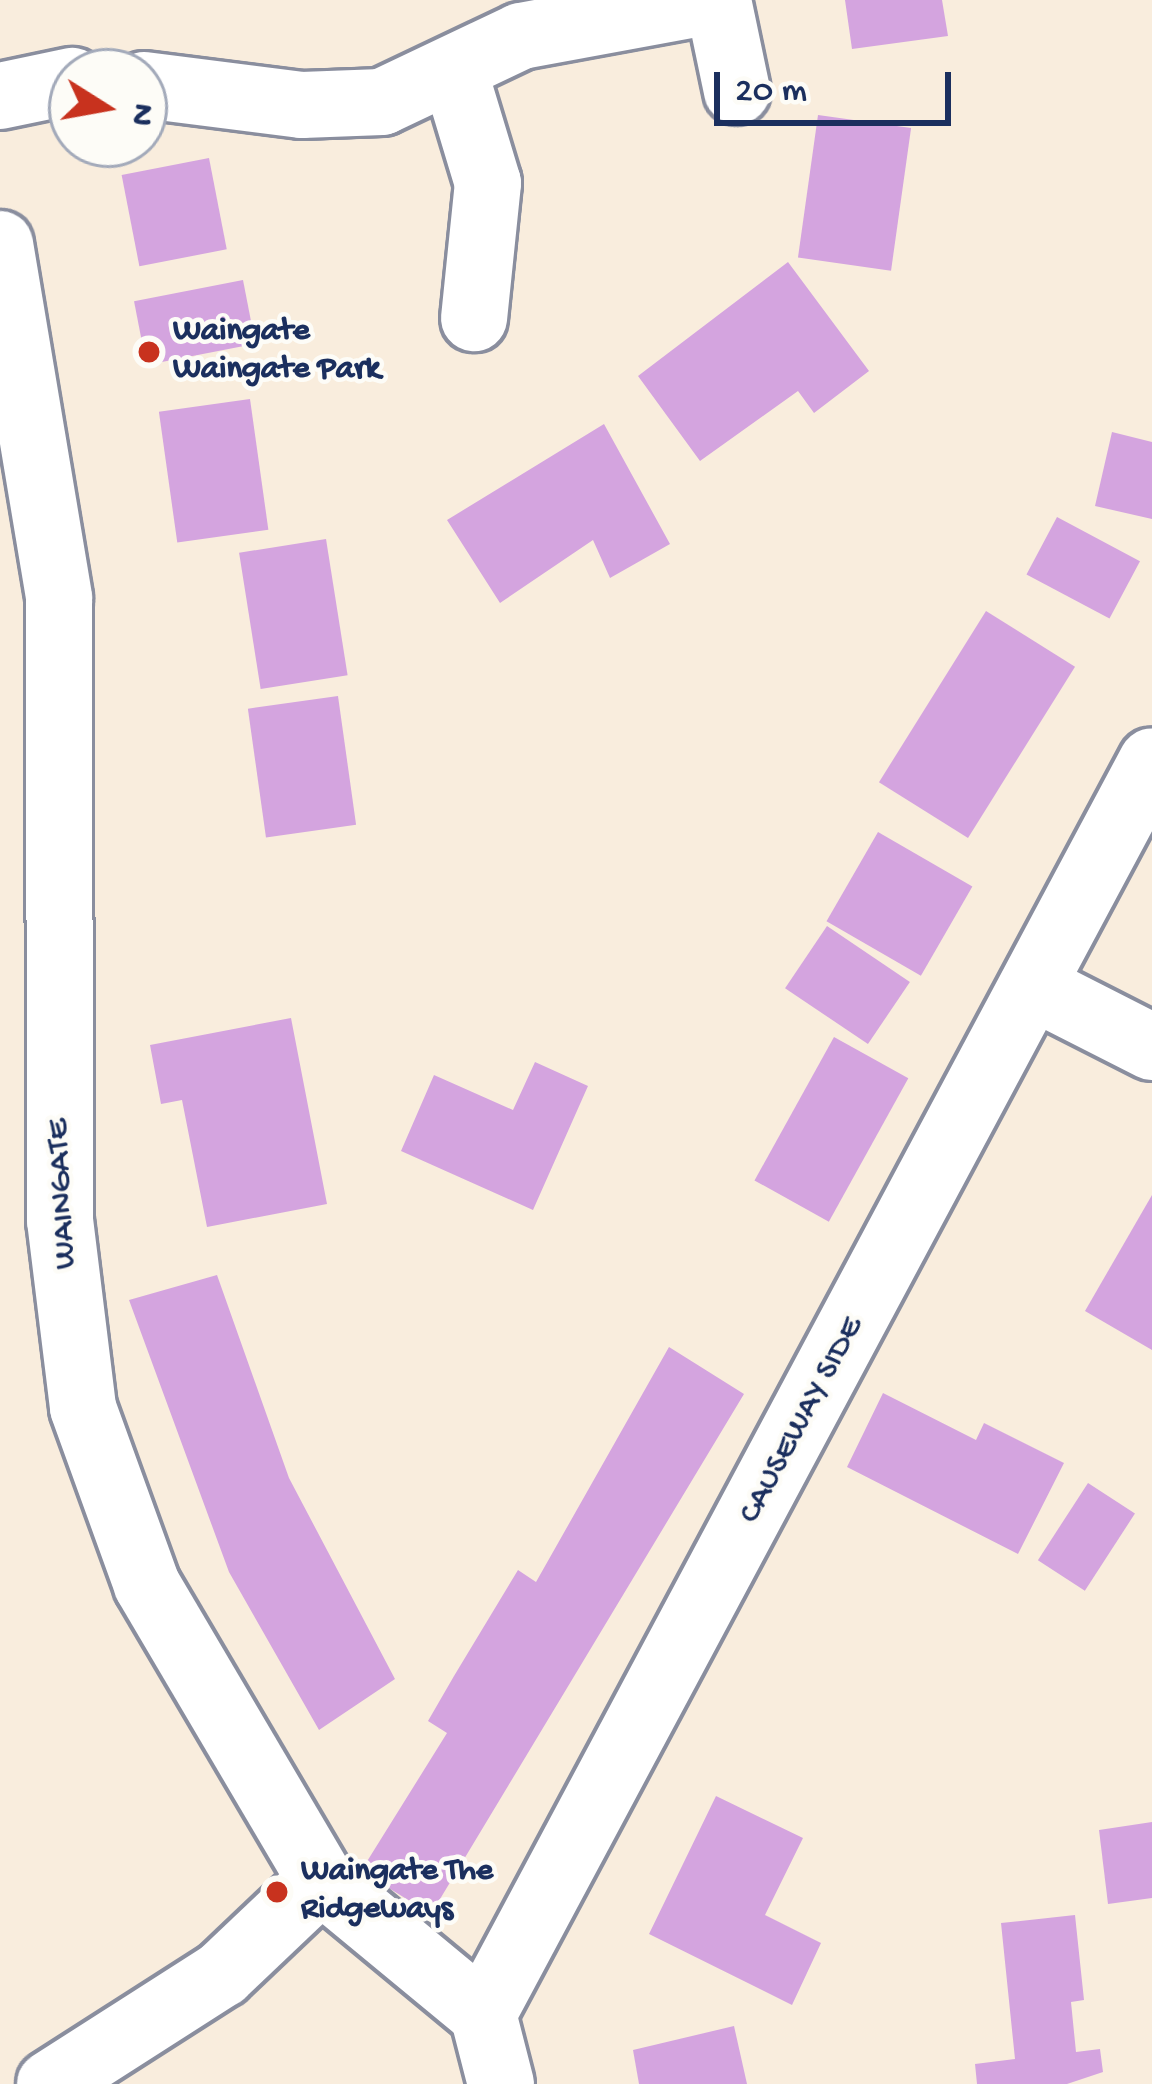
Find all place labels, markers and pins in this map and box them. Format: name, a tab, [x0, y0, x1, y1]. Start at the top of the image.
place label: Waingate Waingate Park	[173, 313, 381, 391]
marker: Waingate Waingate Park	[136, 339, 162, 365]
place label: Waingate The Ridgeways	[301, 1853, 493, 1931]
marker: Waingate The Ridgeways	[264, 1879, 290, 1905]

